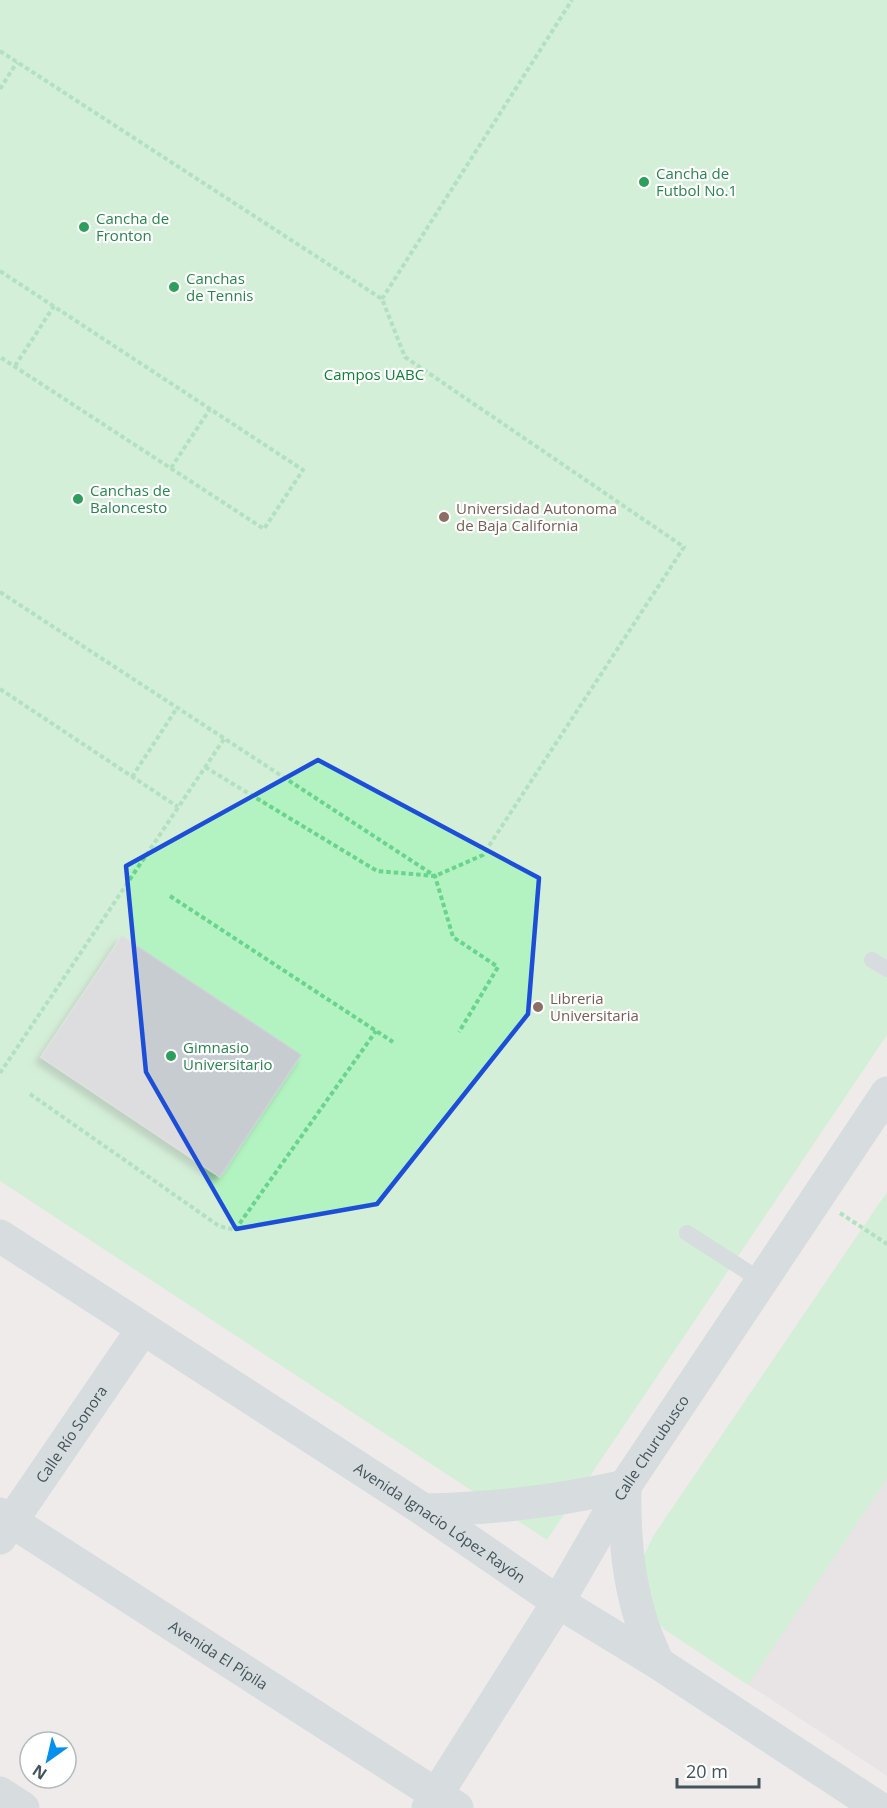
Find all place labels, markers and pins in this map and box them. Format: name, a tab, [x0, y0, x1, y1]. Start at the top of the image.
place label: Cancha de Futbol No.1	[656, 163, 737, 200]
marker: Cancha de Futbol No.1	[637, 175, 651, 189]
place label: Cancha de Fronton	[96, 208, 169, 245]
marker: Cancha de Fronton	[77, 220, 91, 234]
place label: Canchas de Tennis	[186, 268, 254, 305]
marker: Canchas de Tennis	[167, 280, 181, 294]
place label: Canchas de Baloncesto	[90, 480, 170, 517]
marker: Canchas de Baloncesto	[71, 492, 85, 506]
place label: Universidad Autonoma de Baja California	[456, 498, 617, 535]
marker: Universidad Autonoma de Baja California	[437, 510, 451, 524]
place label: Libreria Universitaria	[550, 988, 639, 1025]
marker: Libreria Universitaria	[531, 1000, 545, 1014]
place label: Gimnasio Universitario	[183, 1037, 273, 1074]
marker: Gimnasio Universitario	[164, 1049, 178, 1063]

